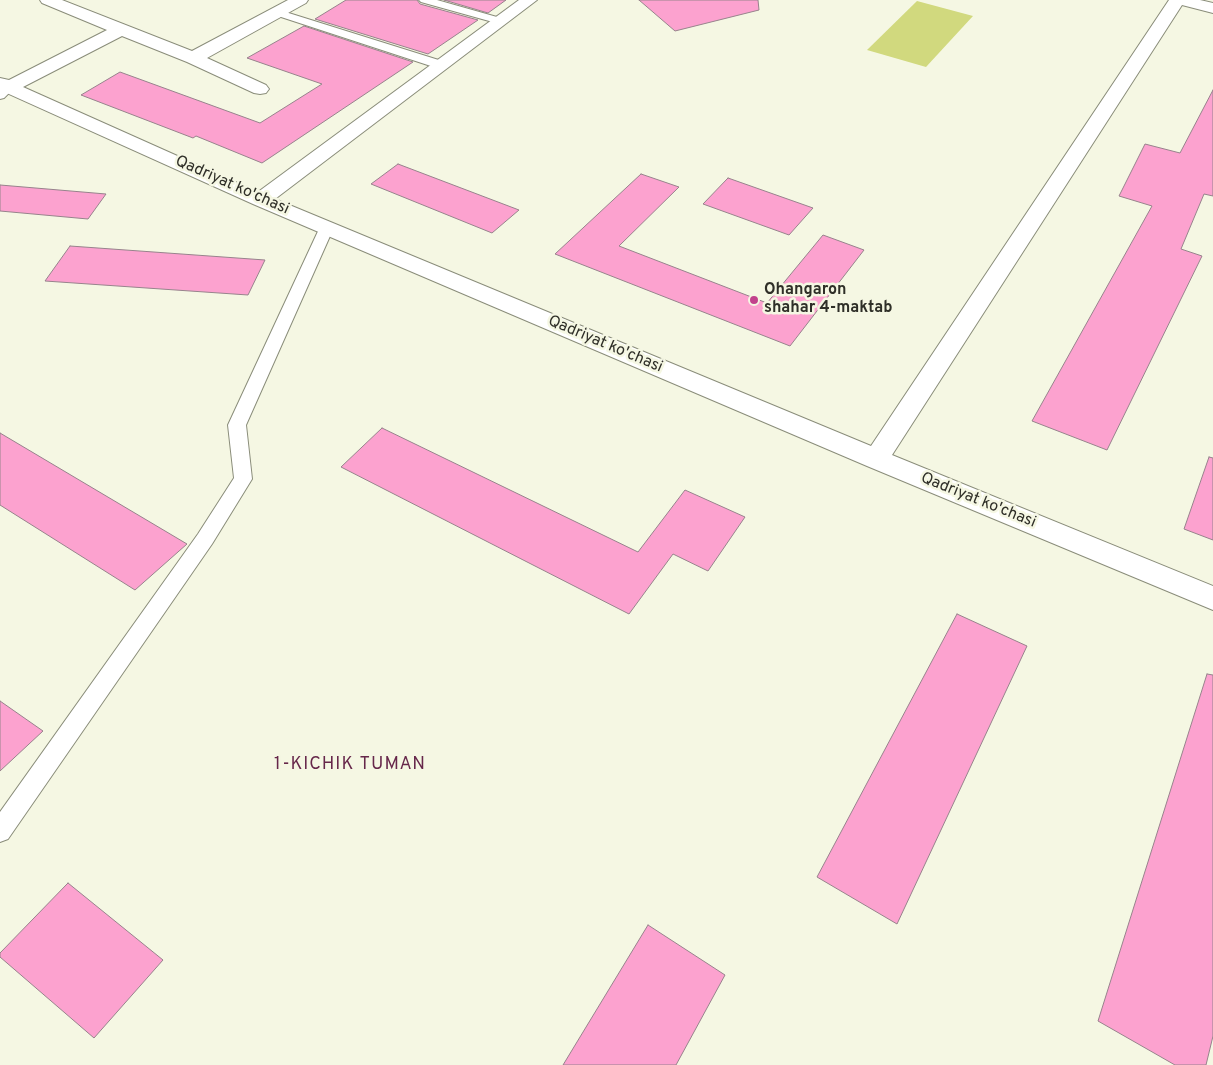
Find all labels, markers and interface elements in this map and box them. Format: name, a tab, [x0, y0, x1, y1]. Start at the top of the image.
street label: Qadriyat ko'chasi	[172, 152, 292, 220]
place label: Ohangaron shahar 4-maktab	[764, 281, 892, 319]
marker: Ohangaron shahar 4-maktab	[748, 294, 760, 306]
street label: Qadriyat ko'chasi	[545, 312, 665, 378]
street label: Qadriyat ko'chasi	[917, 469, 1039, 533]
district label: 1-KICHIK TUMAN	[272, 754, 428, 776]

